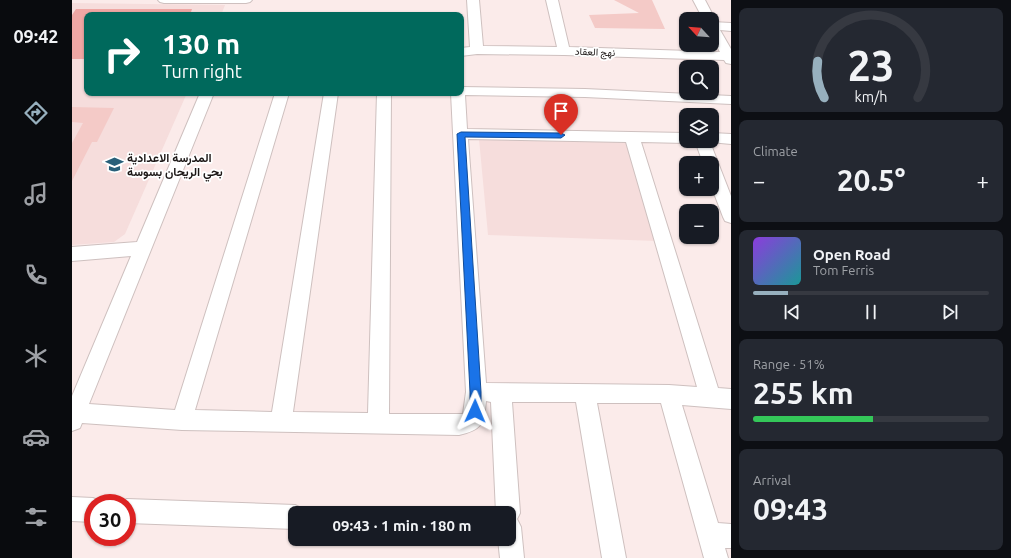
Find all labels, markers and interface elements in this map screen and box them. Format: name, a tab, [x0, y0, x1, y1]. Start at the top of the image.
north arrow	[679, 12, 719, 52]
map controls	[679, 12, 719, 244]
text: 09:42	[13, 26, 59, 46]
icon: right	[96, 28, 148, 80]
text: 130 m	[162, 28, 240, 59]
text: 23	[848, 42, 894, 89]
street label: نهج العقاد	[575, 46, 615, 59]
button: search	[679, 60, 719, 100]
text: Turn right	[162, 61, 242, 81]
text: km/h	[855, 89, 887, 105]
pin	[544, 94, 578, 135]
icon: directions	[22, 99, 50, 127]
icon: arrive	[550, 100, 572, 122]
button: layers	[679, 108, 719, 148]
text: Climate	[753, 144, 798, 158]
place label: المدرسة الاعدادية بحي الريحان بسوسة	[127, 151, 223, 182]
school or university icon: المدرسة الاعدادية بحي الريحان بسوسة	[104, 154, 124, 174]
button: +	[679, 156, 719, 196]
text: 20.5°	[837, 163, 905, 197]
text: −	[753, 168, 765, 193]
text: +	[977, 168, 989, 193]
icon: music	[22, 180, 50, 208]
button: −	[679, 204, 719, 244]
text: Open Road	[813, 246, 890, 263]
icon: phone	[22, 261, 50, 289]
text: Tom Ferris	[813, 263, 874, 277]
icon: previous	[781, 301, 803, 323]
icon: pause	[860, 301, 882, 323]
icon: next	[939, 301, 961, 323]
icon: climate	[22, 342, 50, 370]
text: Range · 51%	[753, 357, 825, 371]
text: 255 km	[753, 376, 854, 410]
position arrow	[454, 390, 496, 432]
icon: car	[22, 423, 50, 451]
text: Arrival	[753, 473, 791, 487]
text: 09:43	[753, 492, 828, 526]
speed limit sign: 30	[84, 494, 136, 546]
icon: filters	[22, 503, 50, 531]
text: 09:43 · 1 min · 180 m	[333, 517, 471, 534]

